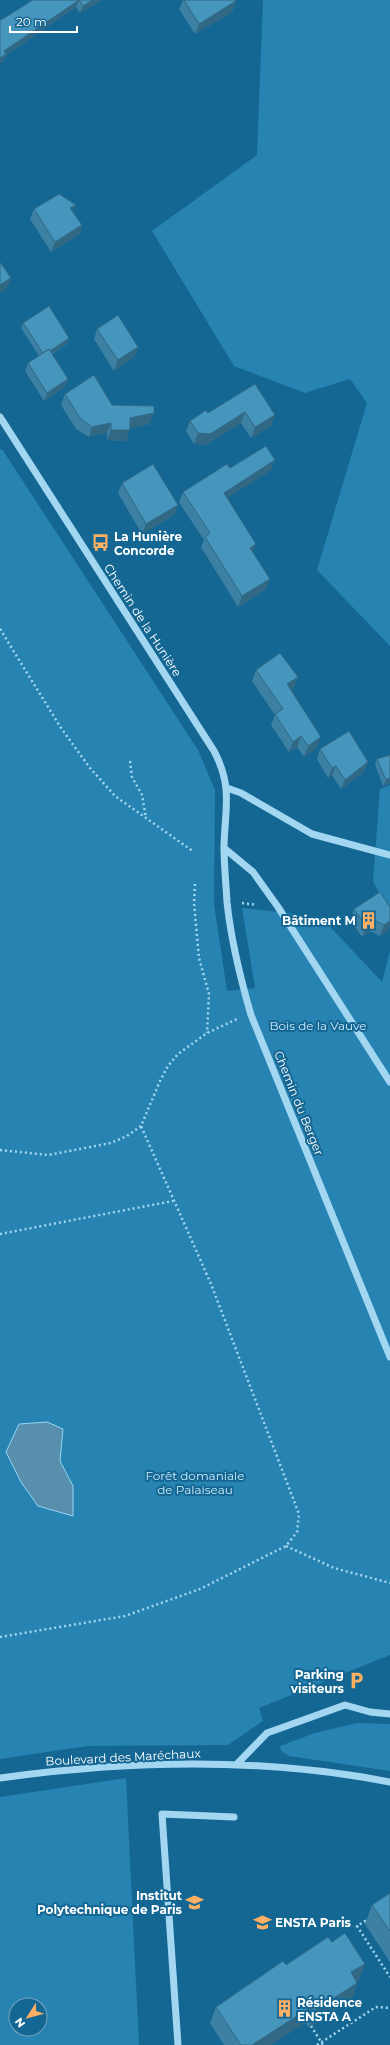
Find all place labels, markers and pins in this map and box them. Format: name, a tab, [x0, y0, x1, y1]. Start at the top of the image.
place label: La Hunière Concorde	[114, 529, 183, 558]
bus stop icon: La Hunière Concorde	[91, 533, 111, 553]
building icon: Bâtiment M	[359, 910, 379, 930]
place label: Bâtiment M	[282, 913, 356, 928]
place label: Parking visiteurs	[290, 1667, 345, 1696]
parking icon: Parking visiteurs	[347, 1671, 367, 1691]
place label: Institut Polytechnique de Paris	[37, 1888, 183, 1917]
school or university icon: Institut Polytechnique de Paris	[185, 1892, 205, 1912]
school or university icon: ENSTA Paris	[252, 1912, 272, 1932]
place label: ENSTA Paris	[275, 1915, 352, 1930]
place label: Résidence ENSTA A	[297, 1995, 363, 2024]
building icon: Résidence ENSTA A	[274, 1999, 294, 2019]

